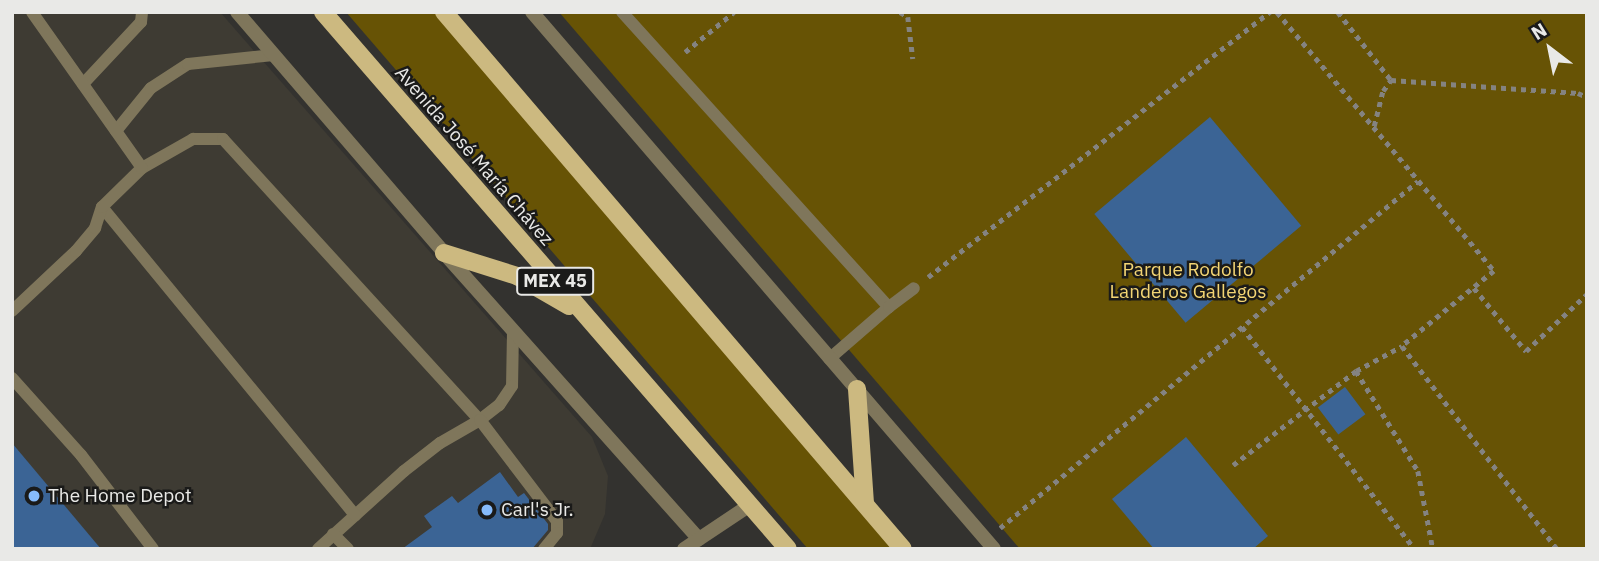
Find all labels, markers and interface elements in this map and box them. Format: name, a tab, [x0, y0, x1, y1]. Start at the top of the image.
north arrow	[1515, 14, 1585, 84]
text: N	[1527, 17, 1551, 45]
street label: Avenida José María Chávez	[390, 62, 558, 250]
park label: Parque Rodolfo Landeros Gallegos	[1110, 259, 1266, 303]
road number: MEX 45	[515, 267, 595, 296]
place label: The Home Depot	[48, 485, 192, 507]
marker: The Home Depot	[26, 488, 42, 504]
place label: Carl's Jr.	[501, 499, 574, 521]
marker: Carl's Jr.	[479, 502, 495, 518]

